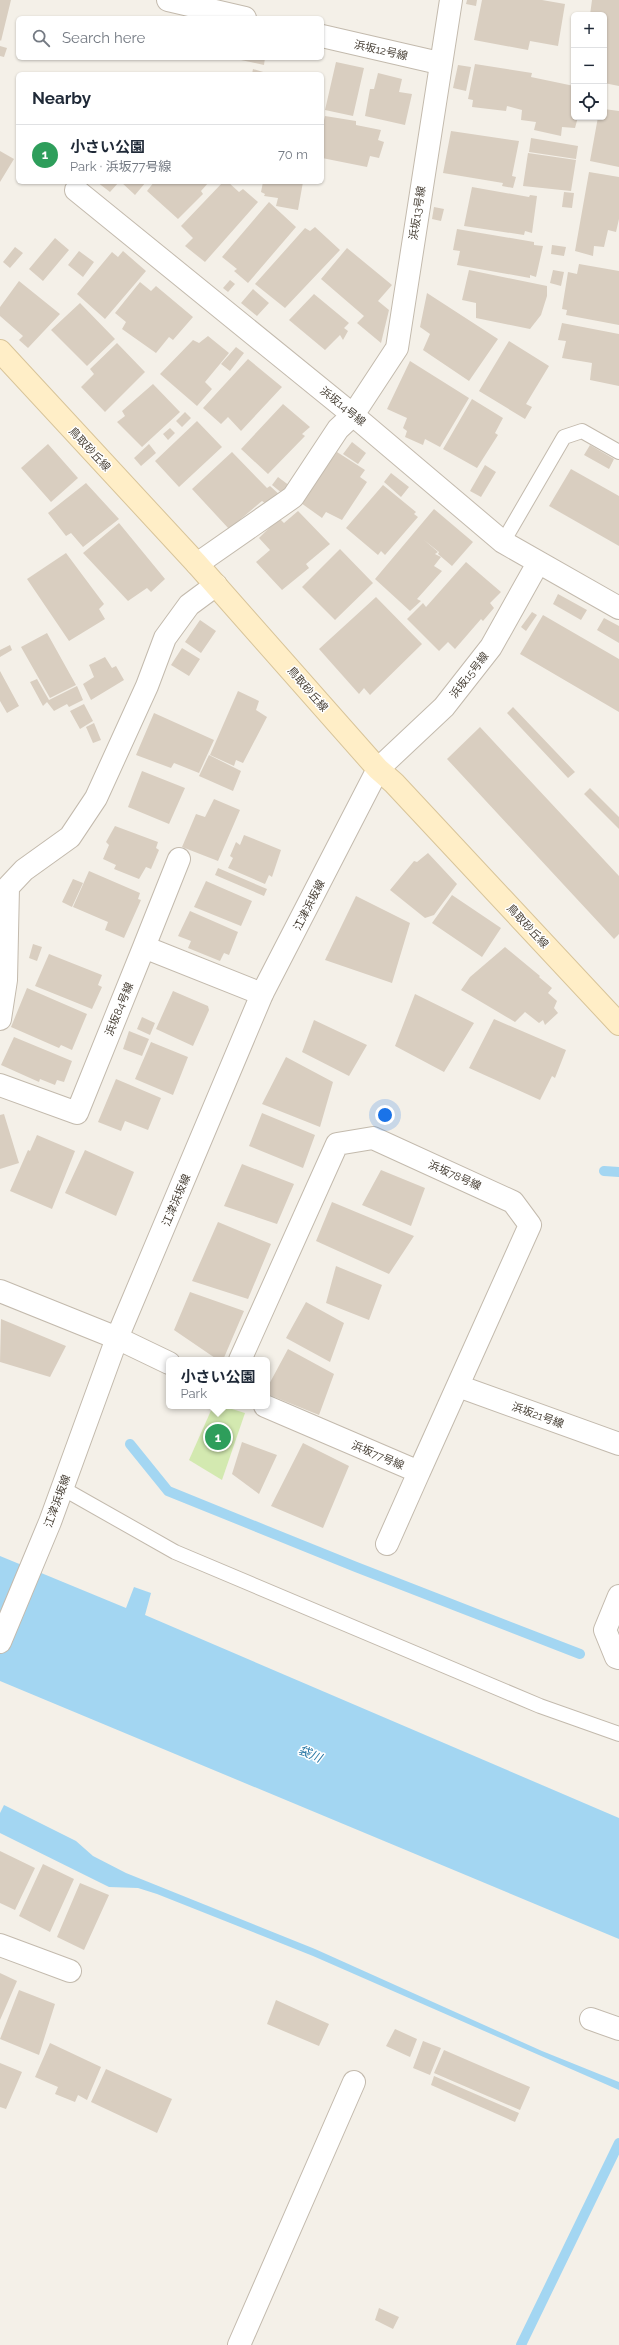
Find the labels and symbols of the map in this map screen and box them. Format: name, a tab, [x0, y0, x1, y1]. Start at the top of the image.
street label: 浜坂12号線	[353, 38, 409, 63]
street label: 浜坂13号線	[407, 185, 428, 241]
street label: 浜坂14号線	[317, 384, 368, 429]
street label: 鳥取砂丘線	[66, 425, 113, 474]
street label: 浜坂15号線	[447, 650, 491, 701]
street label: 鳥取砂丘線	[285, 664, 331, 714]
street label: 江津浜坂線	[291, 878, 328, 933]
street label: 鳥取砂丘線	[504, 902, 551, 951]
street label: 浜坂84号線	[103, 981, 136, 1038]
your location	[375, 1105, 395, 1125]
street label: 浜坂78号線	[426, 1158, 483, 1193]
street label: 江津浜坂線	[160, 1172, 193, 1228]
street label: 浜坂21号線	[510, 1400, 566, 1431]
pin: 1	[205, 1422, 231, 1452]
street label: 浜坂77号線	[350, 1439, 406, 1472]
street label: 江津浜坂線	[42, 1473, 73, 1529]
water label: 袋川	[296, 1743, 326, 1766]

